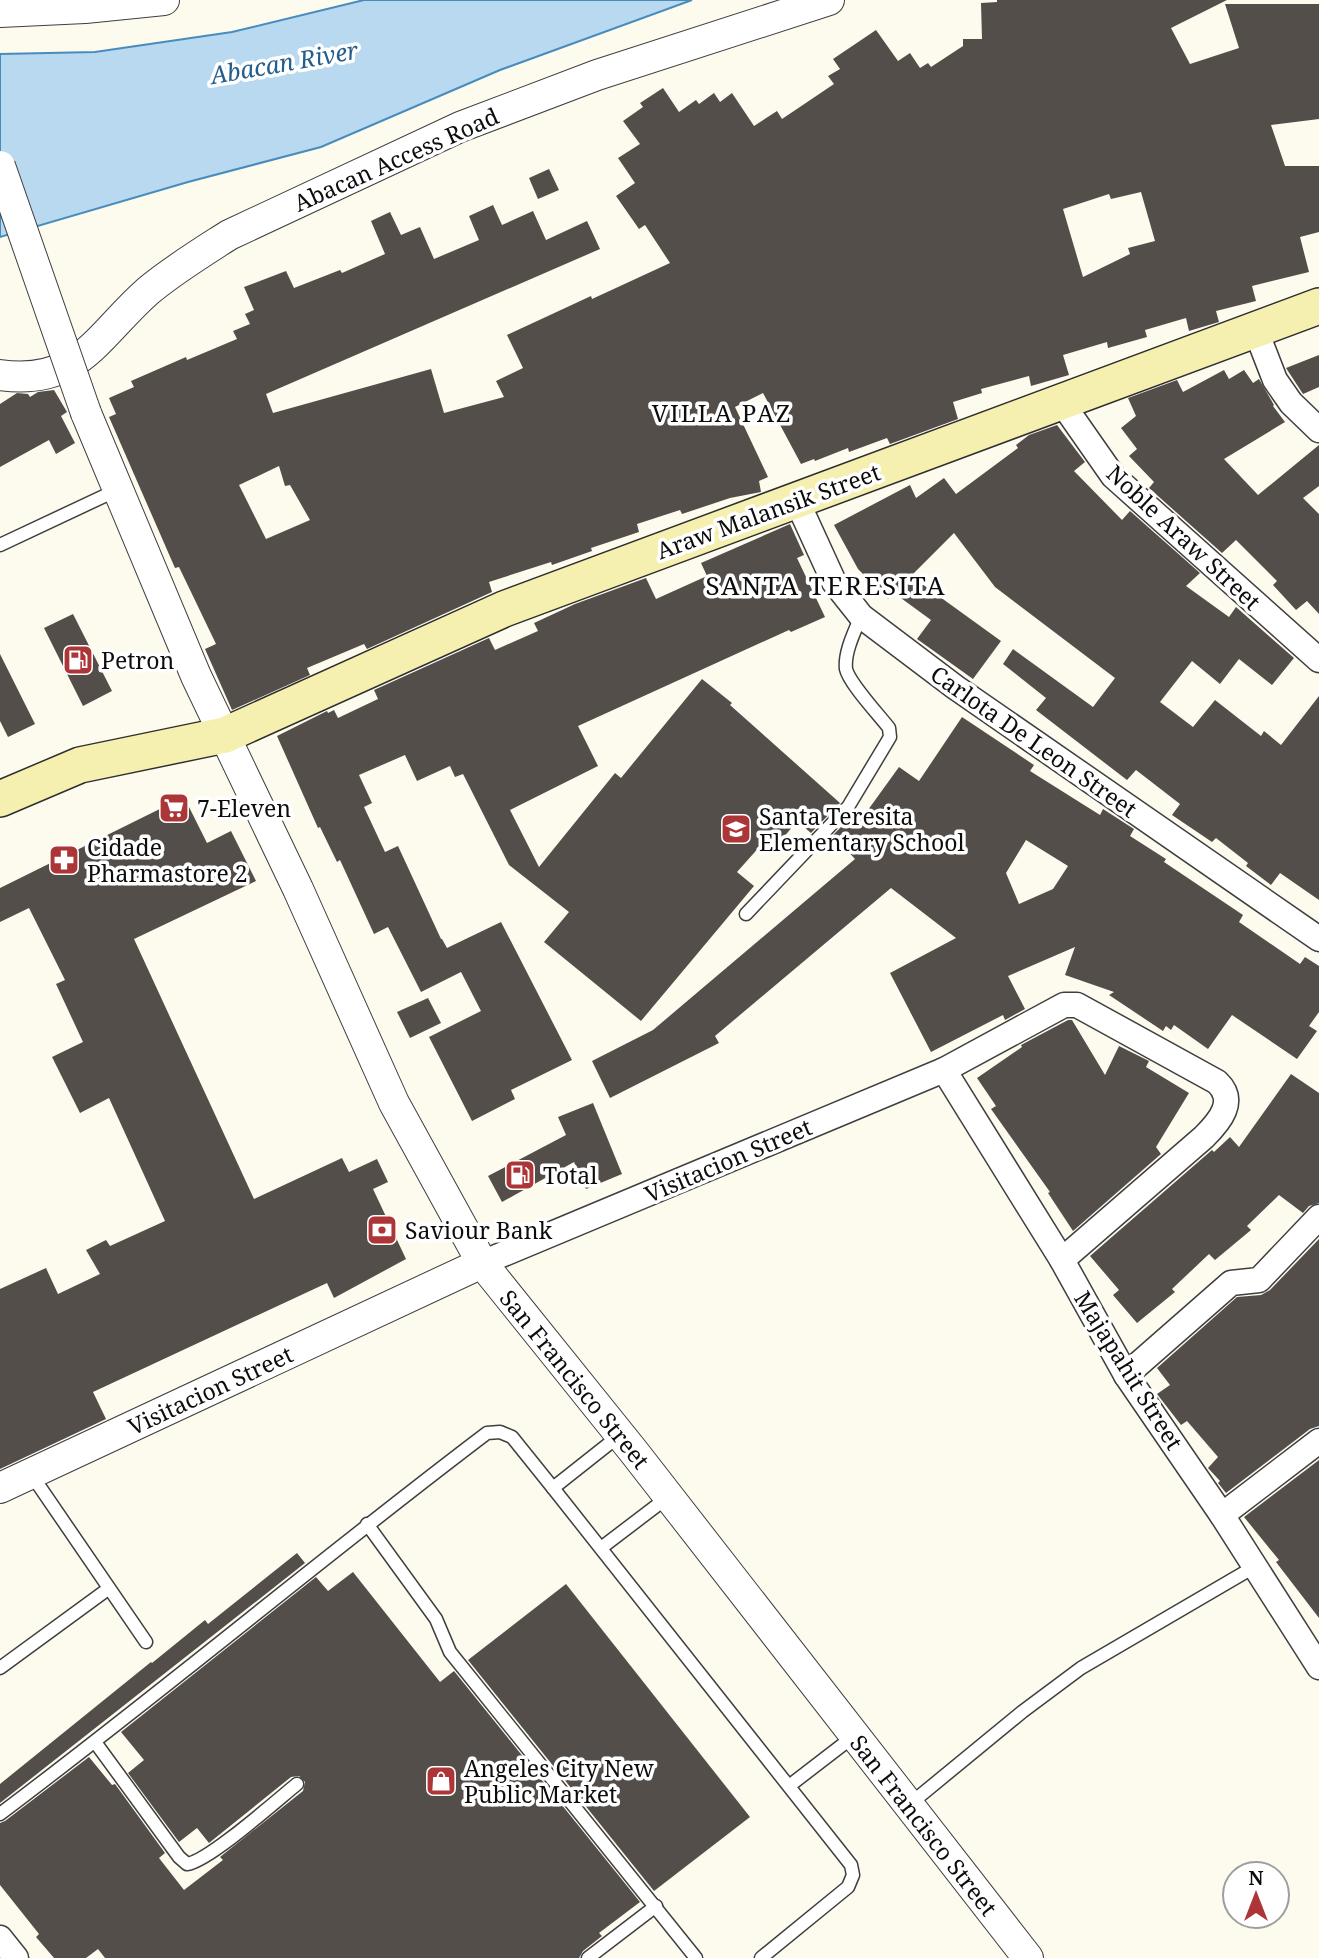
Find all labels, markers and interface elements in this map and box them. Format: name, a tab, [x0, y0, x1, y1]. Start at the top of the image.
water label: Abacan River	[205, 33, 361, 92]
street label: Abacan Access Road	[288, 99, 504, 219]
district label: VILLA PAZ	[652, 396, 792, 429]
street label: Araw Malansik Street	[652, 456, 884, 566]
street label: Noble Araw Street	[1100, 457, 1268, 617]
district label: SANTA TERESITA	[705, 567, 947, 603]
fuel station icon: Petron	[61, 643, 95, 677]
place label: Petron	[101, 644, 174, 676]
street label: Carlota De Leon Street	[924, 658, 1144, 824]
supermarket icon: 7-Eleven	[157, 791, 191, 825]
place label: 7-Eleven	[197, 792, 291, 824]
place label: Santa Teresita Elementary School	[759, 800, 965, 858]
school or university icon: Santa Teresita Elementary School	[719, 812, 753, 846]
place label: Cidade Pharmastore 2	[87, 831, 248, 889]
pharmacy icon: Cidade Pharmastore 2	[47, 843, 81, 877]
street label: Visitacion Street	[640, 1110, 816, 1210]
fuel station icon: Total	[503, 1158, 537, 1192]
place label: Total	[543, 1159, 597, 1191]
bank icon: Saviour Bank	[365, 1213, 399, 1247]
place label: Saviour Bank	[405, 1214, 553, 1246]
street label: San Francisco Street	[493, 1283, 657, 1475]
street label: Majapahit Street	[1067, 1285, 1191, 1455]
street label: Visitacion Street	[122, 1338, 298, 1442]
street label: San Francisco Street	[843, 1728, 1005, 1922]
place label: Angeles City New Public Market	[464, 1752, 654, 1810]
shop icon: Angeles City New Public Market	[424, 1764, 458, 1798]
north arrow	[1221, 1860, 1291, 1930]
text: N	[1249, 1865, 1264, 1891]

